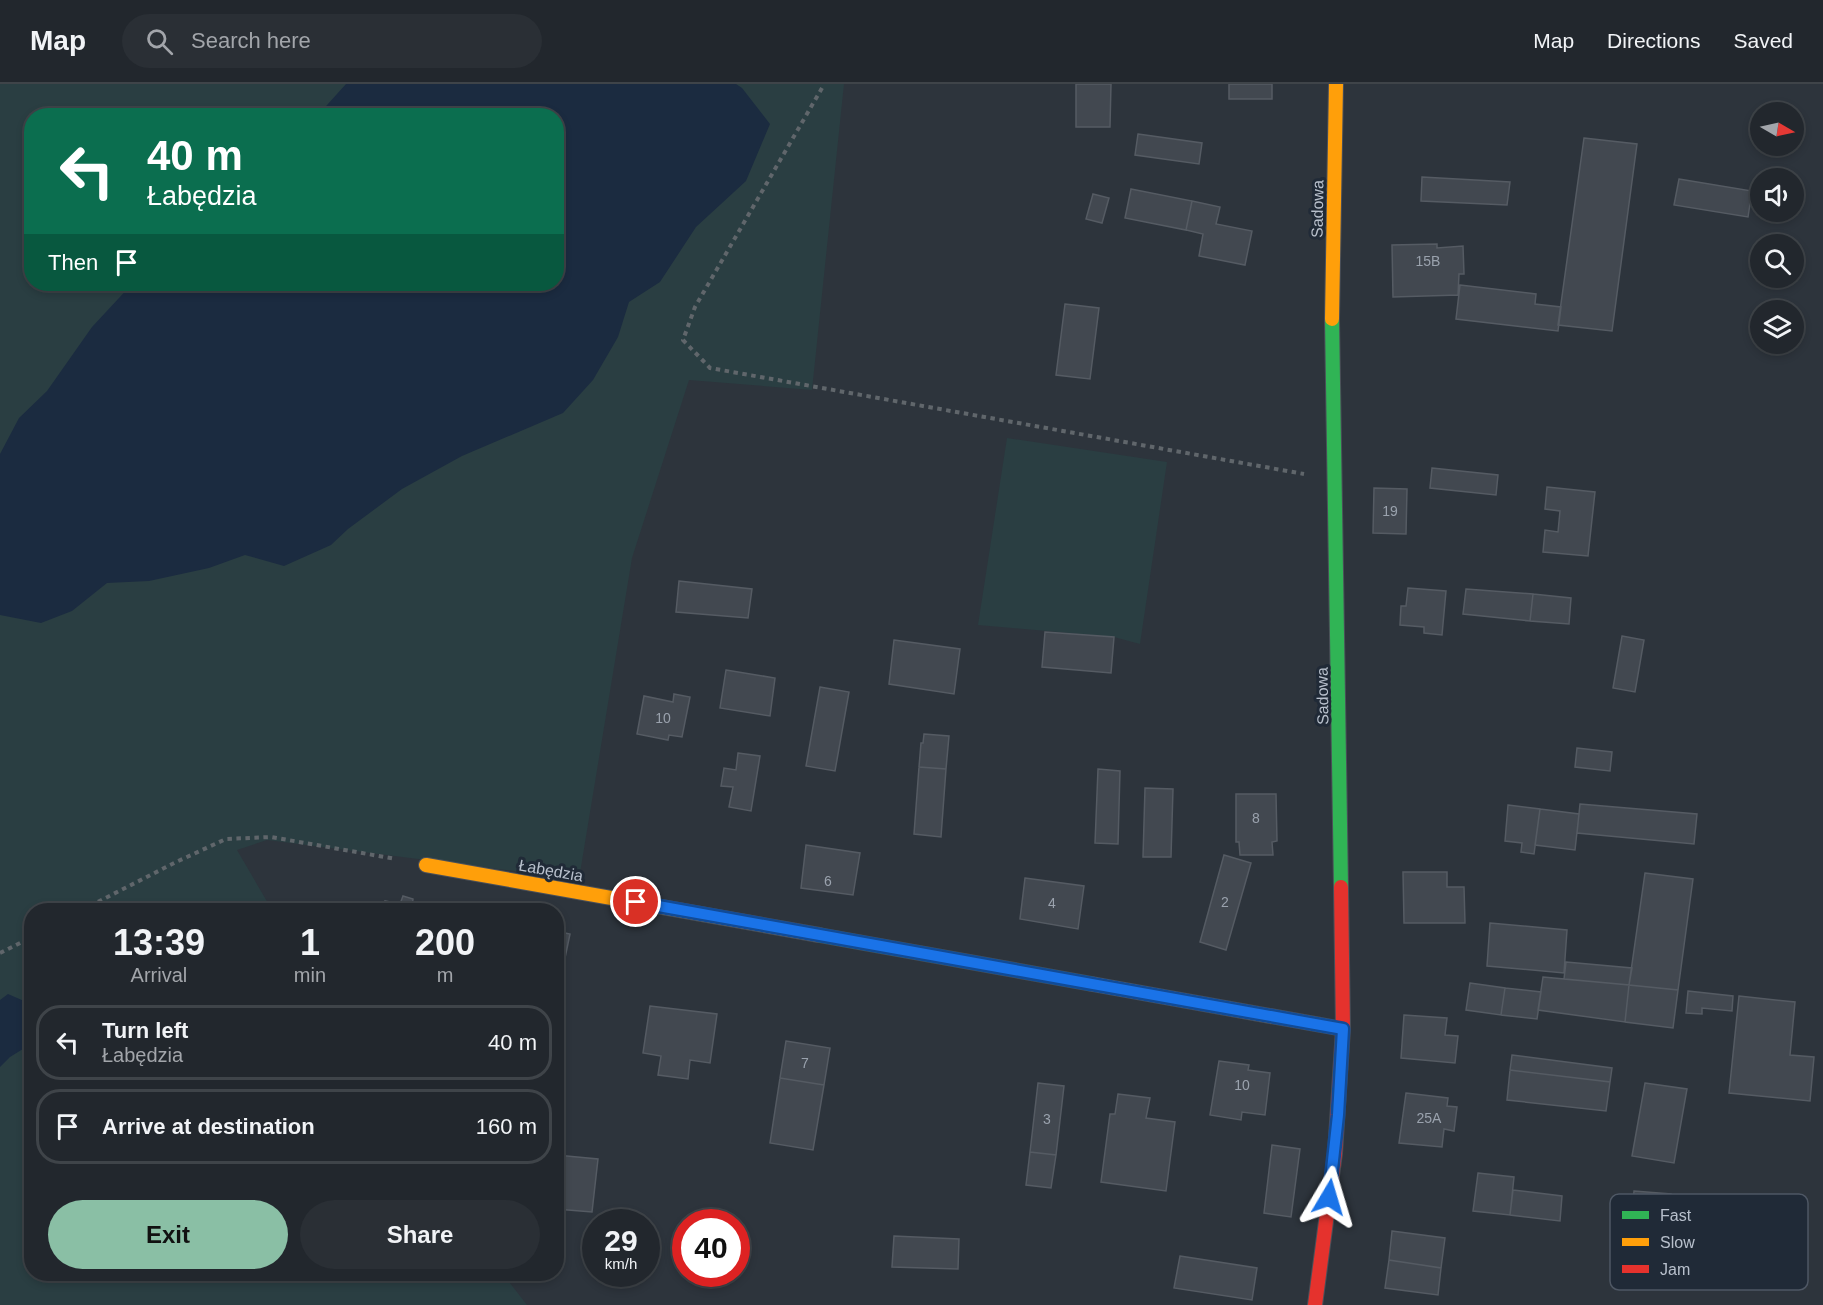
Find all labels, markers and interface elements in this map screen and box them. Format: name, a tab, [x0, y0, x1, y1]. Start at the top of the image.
search box	[122, 14, 542, 68]
text: Map	[30, 25, 86, 56]
icon: search	[143, 25, 176, 58]
text: Search here	[191, 28, 311, 53]
text: Map	[1533, 29, 1574, 52]
text: Directions	[1607, 29, 1700, 52]
text: Saved	[1733, 29, 1793, 52]
north arrow	[1750, 102, 1804, 156]
map controls	[1750, 102, 1804, 354]
icon: left	[48, 132, 126, 210]
text: 40 m	[147, 132, 243, 179]
button: sound	[1750, 168, 1804, 222]
street label: Sadowa	[1308, 180, 1327, 238]
text: Łabędzia	[147, 181, 257, 211]
button: search	[1750, 234, 1804, 288]
icon: arrive	[110, 246, 143, 279]
text: Then	[48, 250, 98, 275]
house number: 15B	[1416, 253, 1440, 269]
button: layers	[1750, 300, 1804, 354]
house number: 19	[1382, 503, 1398, 519]
street label: Sadowa	[1313, 667, 1332, 725]
house number: 10	[655, 710, 671, 726]
house number: 8	[1252, 810, 1260, 826]
street label: Łabędzia	[517, 856, 584, 885]
house number: 6	[824, 873, 832, 889]
pin	[610, 876, 661, 927]
icon: arrive	[619, 885, 652, 918]
house number: 2	[1221, 894, 1229, 910]
house number: 4	[1048, 895, 1056, 911]
text: 13:39	[113, 922, 205, 963]
text: 1	[300, 922, 320, 963]
text: 200	[415, 922, 475, 963]
text: Arrival	[131, 964, 187, 986]
text: min	[294, 964, 326, 986]
text: m	[437, 964, 453, 986]
text: Turn left	[102, 1018, 188, 1043]
icon: left	[51, 1026, 84, 1059]
text: 40 m	[488, 1030, 537, 1055]
text: Łabędzia	[102, 1044, 183, 1066]
house number: 7	[801, 1055, 809, 1071]
house number: 10	[1234, 1077, 1250, 1093]
icon: arrive	[51, 1110, 84, 1143]
house number: 25A	[1417, 1110, 1442, 1126]
house number: 3	[1043, 1111, 1051, 1127]
text: Arrive at destination	[102, 1114, 315, 1139]
text: 160 m	[476, 1114, 537, 1139]
position arrow	[1297, 1165, 1361, 1229]
legend	[1610, 1194, 1808, 1290]
button: Exit	[48, 1200, 288, 1269]
button: Share	[300, 1200, 540, 1269]
text: Fast	[1660, 1207, 1692, 1224]
speed limit sign: 40	[672, 1209, 750, 1287]
text: 29	[604, 1224, 638, 1257]
text: Slow	[1660, 1234, 1695, 1251]
text: km/h	[605, 1255, 637, 1272]
text: Jam	[1660, 1261, 1690, 1278]

